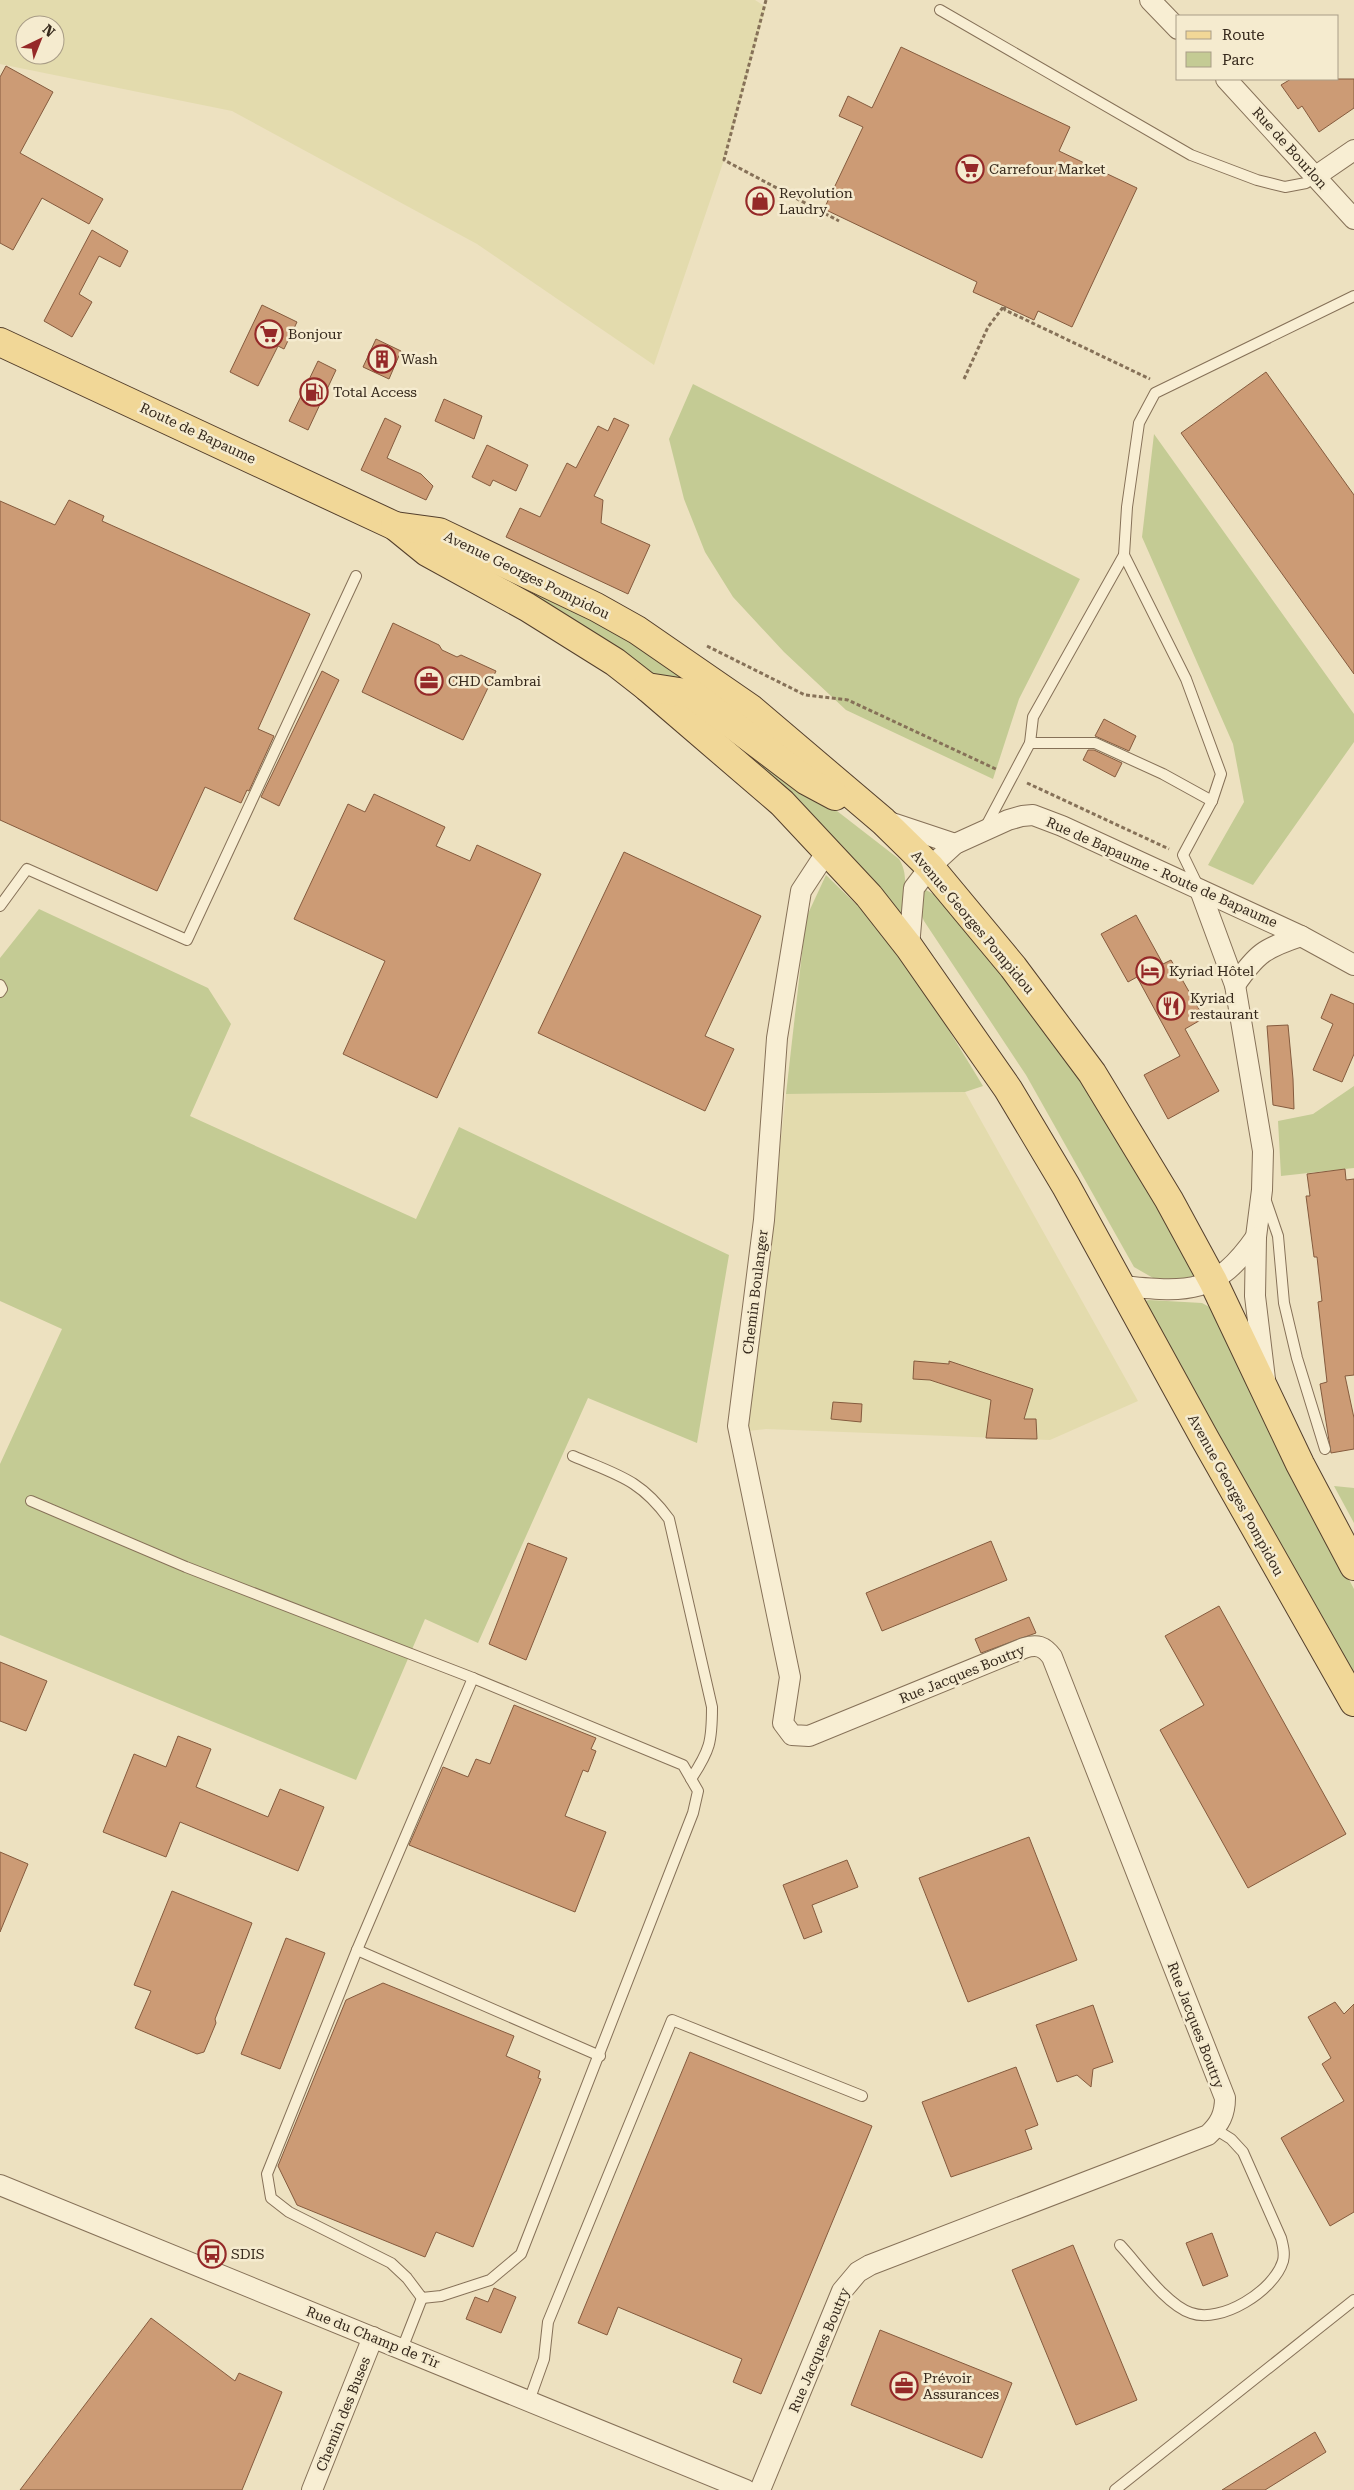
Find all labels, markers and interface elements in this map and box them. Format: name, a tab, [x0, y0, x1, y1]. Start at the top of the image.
north arrow	[15, 15, 65, 65]
legend	[1176, 15, 1339, 80]
text: N	[39, 21, 58, 40]
text: Route	[1222, 26, 1264, 44]
text: Parc	[1222, 51, 1254, 69]
street label: Rue de Bourlon	[1249, 104, 1331, 192]
supermarket icon: Carrefour Market	[955, 154, 985, 184]
place label: Carrefour Market	[989, 161, 1106, 177]
place label: Revolution Laudry	[779, 185, 853, 217]
shop icon: Revolution Laudry	[745, 186, 775, 216]
supermarket icon: Bonjour	[254, 319, 284, 349]
place label: Bonjour	[288, 326, 343, 342]
building icon: Wash	[367, 344, 397, 374]
place label: Wash	[401, 351, 438, 367]
fuel station icon: Total Access	[299, 377, 329, 407]
place label: Total Access	[333, 384, 417, 400]
street label: Route de Bapaume	[138, 399, 259, 467]
street label: Avenue Georges Pompidou	[442, 528, 613, 622]
office icon: CHD Cambrai	[414, 666, 444, 696]
place label: CHD Cambrai	[448, 673, 541, 689]
street label: Rue de Bapaume - Route de Bapaume	[1044, 814, 1280, 931]
street label: Avenue Georges Pompidou	[908, 847, 1038, 997]
hotel icon: Kyriad Hôtel	[1135, 956, 1165, 986]
place label: Kyriad Hôtel	[1169, 963, 1255, 979]
place label: Kyriad restaurant	[1190, 990, 1259, 1022]
restaurant icon: Kyriad restaurant	[1156, 991, 1186, 1021]
street label: Chemin Boulanger	[739, 1229, 771, 1355]
street label: Avenue Georges Pompidou	[1185, 1411, 1287, 1579]
street label: Rue Jacques Boutry	[897, 1641, 1028, 1707]
street label: Rue Jacques Boutry	[1165, 1960, 1228, 2091]
bus stop icon: SDIS	[197, 2239, 227, 2269]
place label: SDIS	[231, 2246, 265, 2262]
street label: Rue Jacques Boutry	[785, 2285, 853, 2415]
street label: Rue du Champ de Tir	[304, 2303, 442, 2371]
street label: Chemin des Buses	[313, 2354, 373, 2474]
place label: Prévoir Assurances	[923, 2370, 1000, 2402]
office icon: Prévoir Assurances	[889, 2371, 919, 2401]

